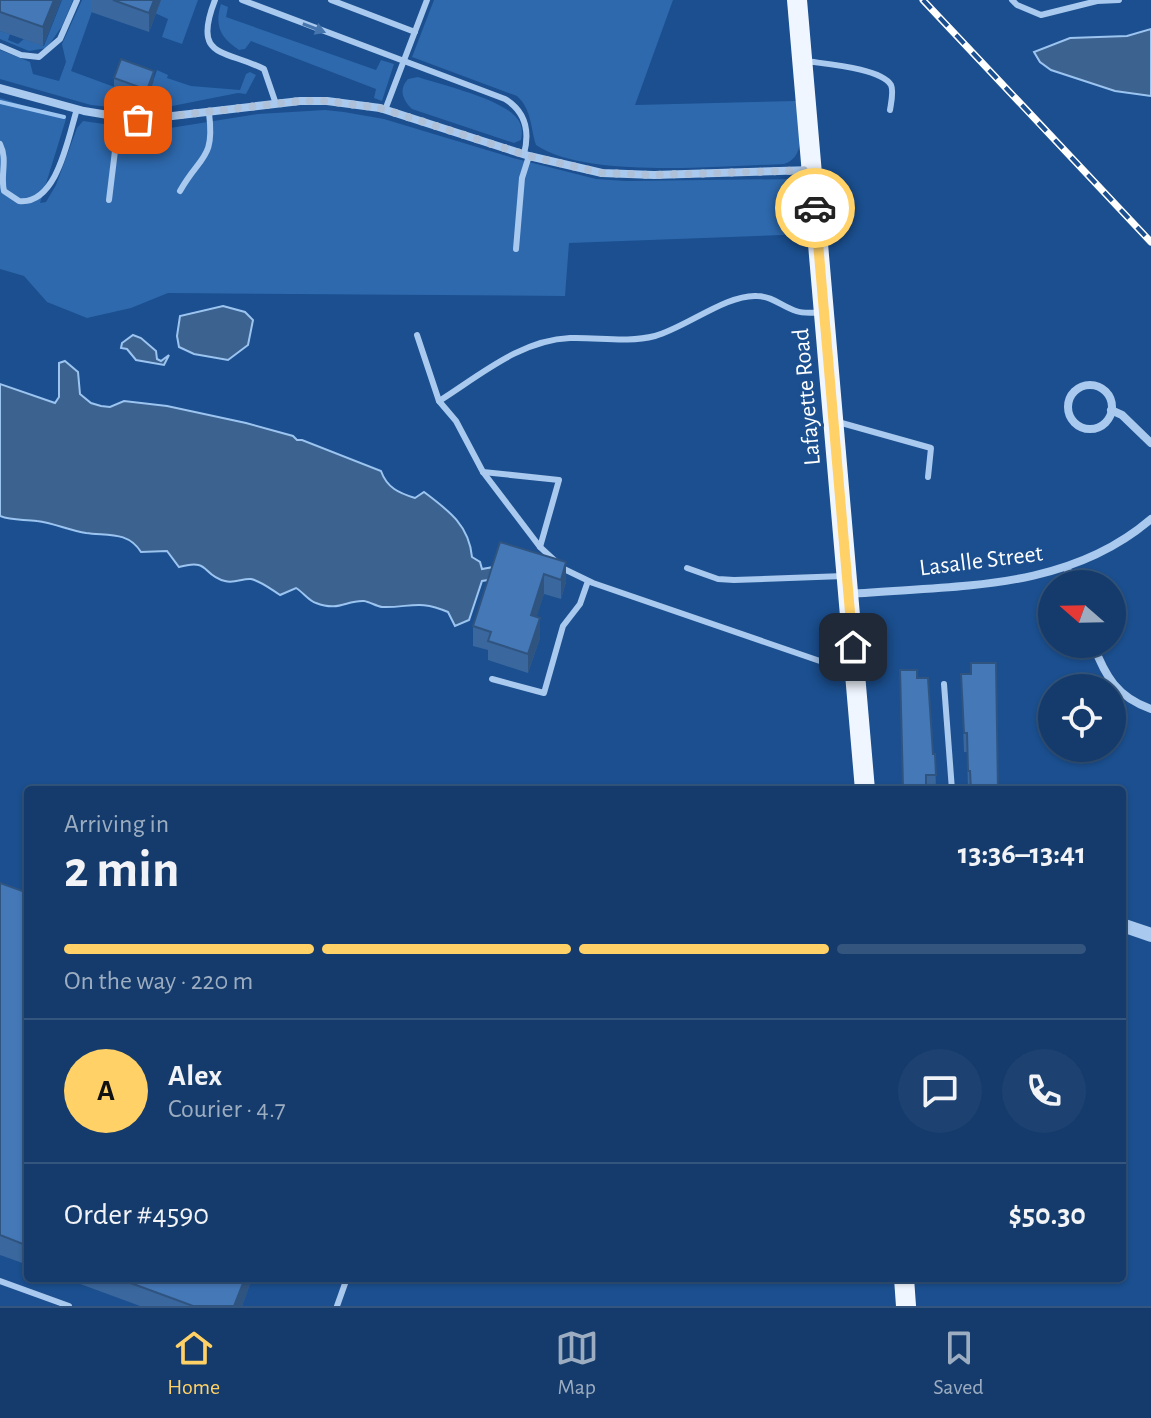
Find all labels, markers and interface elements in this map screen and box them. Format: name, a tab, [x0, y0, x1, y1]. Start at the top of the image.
one-way arrow	[302, 22, 326, 35]
pin	[104, 86, 172, 154]
icon: bag	[116, 98, 160, 142]
courier	[775, 168, 855, 248]
icon: car	[793, 186, 837, 230]
street label: Lafayette Road	[789, 327, 825, 466]
street label: Lasalle Street	[918, 541, 1045, 580]
north arrow	[1038, 570, 1126, 658]
map controls	[1038, 570, 1126, 762]
pin	[819, 613, 887, 681]
icon: home	[831, 625, 875, 669]
button: locate	[1038, 674, 1126, 762]
text: Arriving in	[64, 811, 169, 837]
text: 13:36–13:41	[958, 839, 1086, 869]
text: 2 min	[64, 844, 179, 896]
text: On the way · 220 m	[64, 968, 253, 994]
button: chat	[898, 1049, 982, 1133]
button: phone	[1002, 1049, 1086, 1133]
text: Alex	[168, 1061, 222, 1091]
text: A	[97, 1076, 115, 1106]
text: Courier · 4.7	[168, 1096, 286, 1122]
text: Order #4590	[64, 1200, 209, 1230]
text: $50.30	[1008, 1200, 1086, 1230]
tab: Home	[167, 1326, 220, 1400]
tab: Map	[555, 1326, 599, 1400]
tab: Saved	[933, 1326, 984, 1400]

